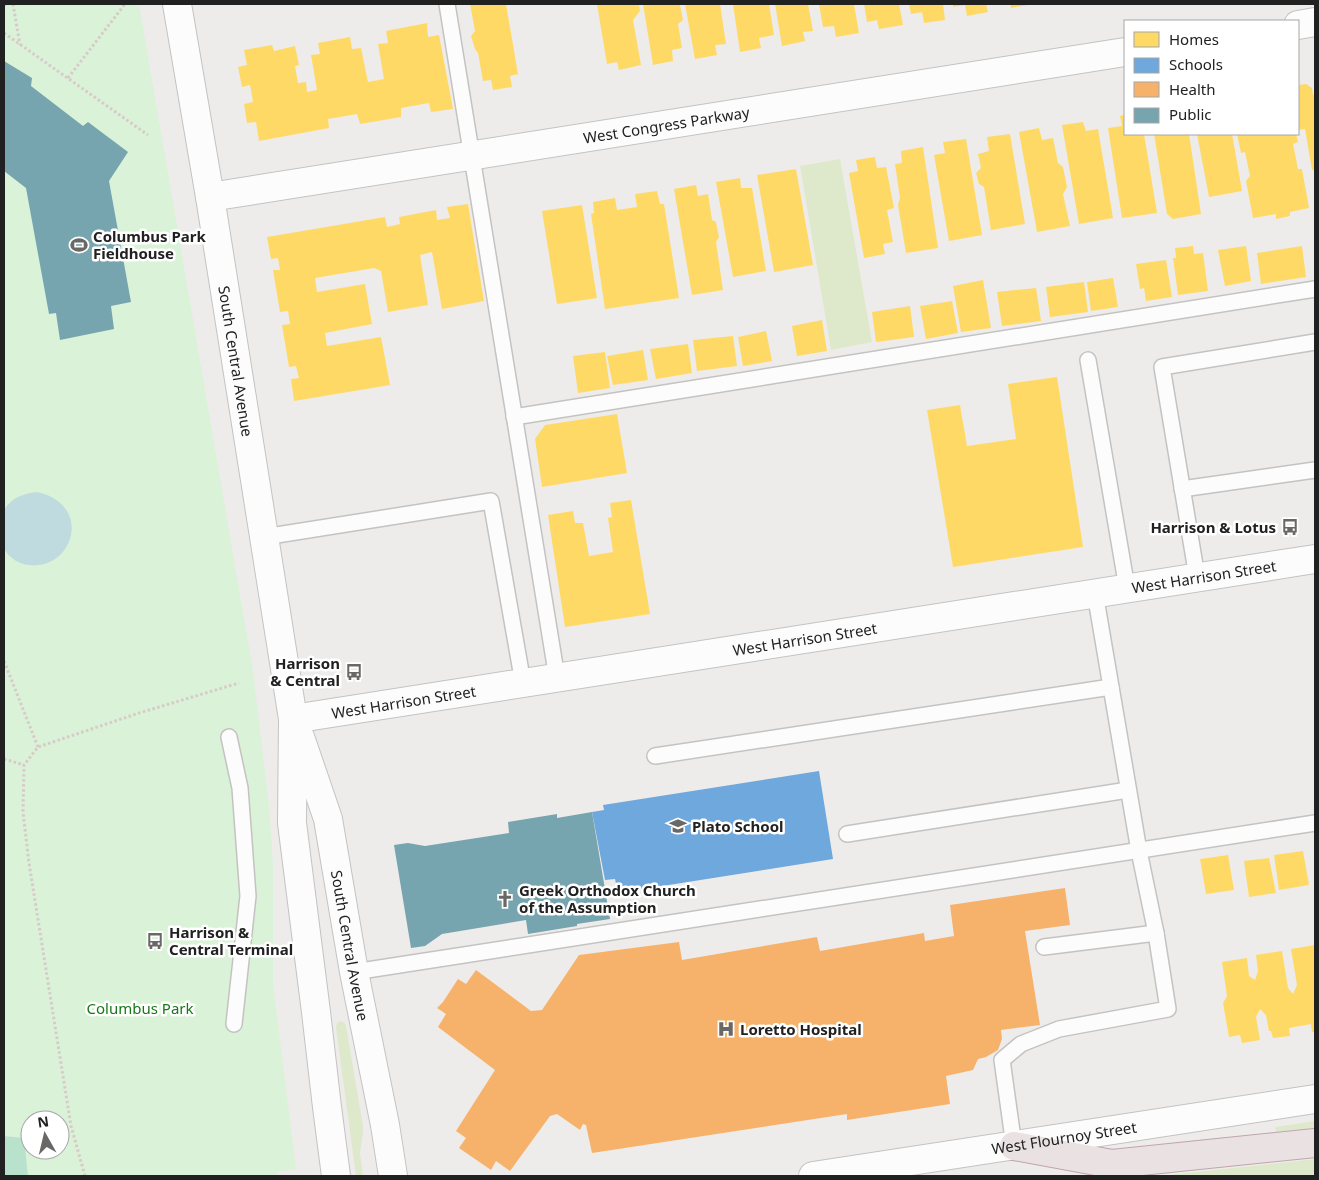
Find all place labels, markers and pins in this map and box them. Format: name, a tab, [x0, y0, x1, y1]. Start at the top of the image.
place label: Columbus Park Fieldhouse	[93, 226, 207, 263]
sports icon: Columbus Park Fieldhouse	[69, 235, 89, 255]
place label: Harrison & Lotus	[1150, 517, 1276, 537]
bus stop icon: Harrison & Lotus	[1280, 517, 1300, 537]
place label: Harrison & Central	[270, 653, 340, 690]
bus stop icon: Harrison & Central	[344, 662, 364, 682]
school or university icon: Plato School	[668, 816, 688, 836]
place label: Plato School	[692, 816, 784, 836]
place label: Greek Orthodox Church of the Assumption	[519, 880, 696, 917]
church icon: Greek Orthodox Church of the Assumption	[495, 889, 515, 909]
place label: Harrison & Central Terminal	[169, 922, 293, 959]
bus stop icon: Harrison & Central Terminal	[145, 931, 165, 951]
hospital icon: Loretto Hospital	[716, 1019, 736, 1039]
place label: Loretto Hospital	[740, 1019, 862, 1039]

